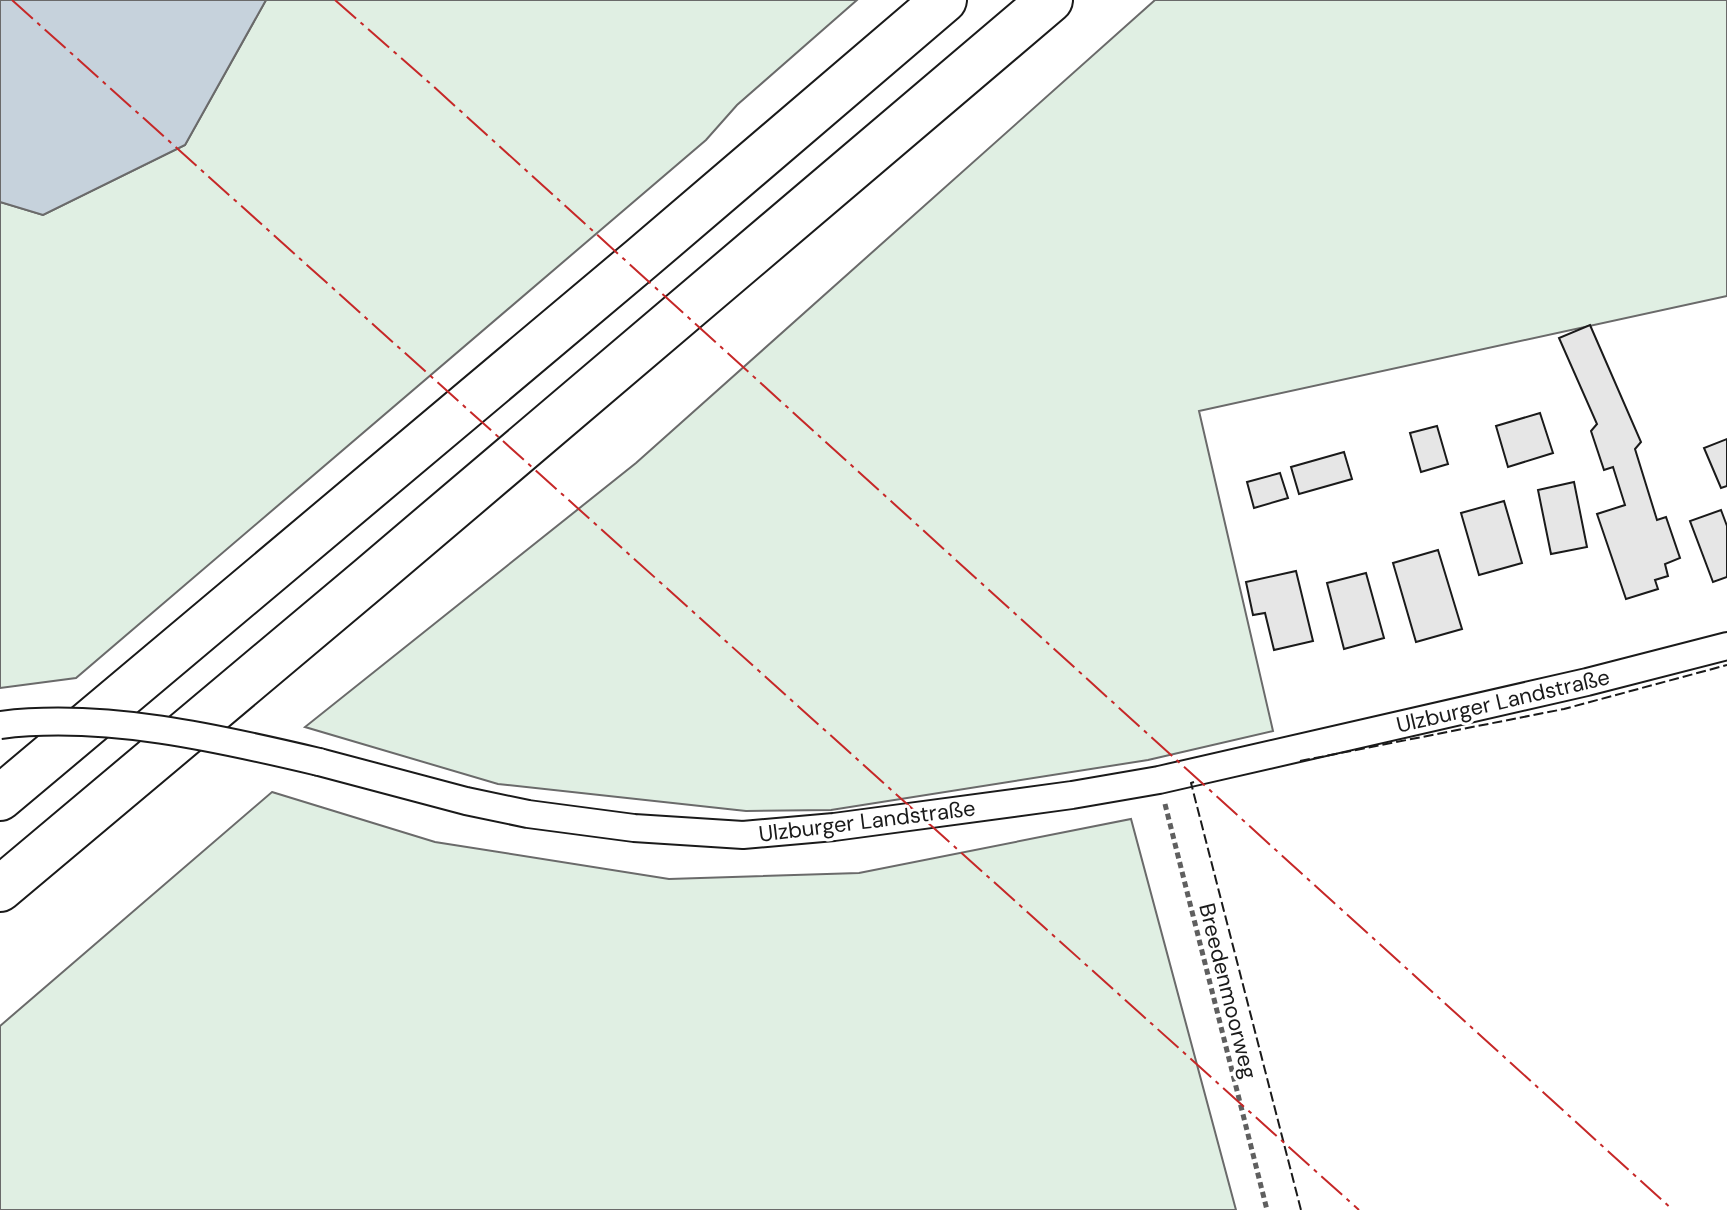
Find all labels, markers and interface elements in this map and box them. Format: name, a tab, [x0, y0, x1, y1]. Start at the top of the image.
street label: Ulzburger Landstraße	[1394, 662, 1612, 740]
street label: Ulzburger Landstraße	[757, 793, 977, 849]
street label: Breedenmoorweg	[1192, 900, 1264, 1082]

